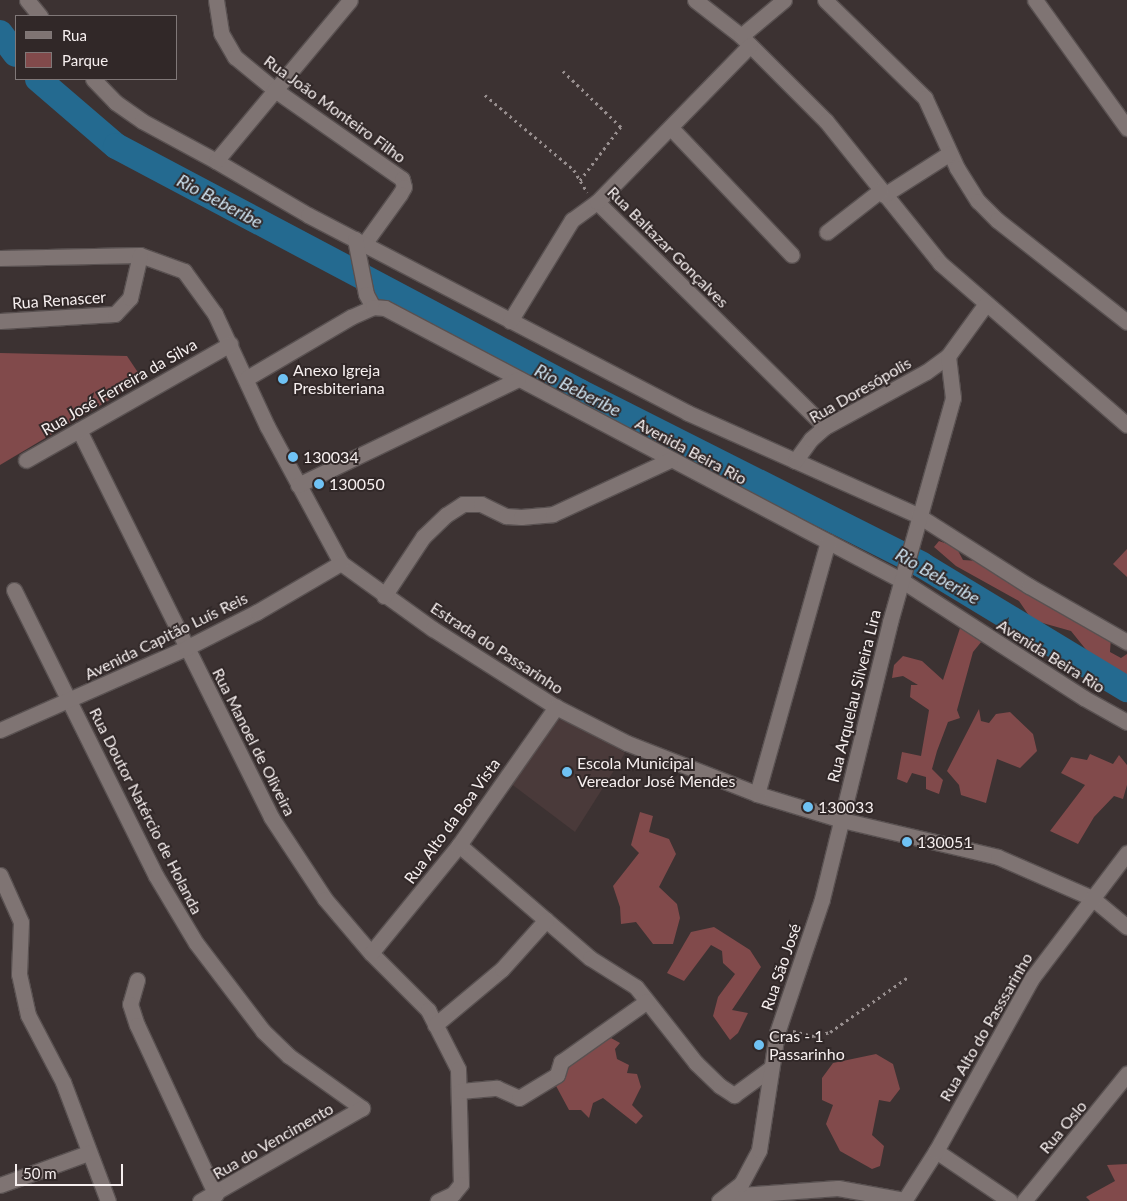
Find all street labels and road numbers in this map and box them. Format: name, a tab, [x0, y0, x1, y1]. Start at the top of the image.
street label: Rua João Monteiro Filho	[260, 51, 410, 167]
street label: Rua Baltazar Gonçalves	[603, 182, 733, 312]
street label: Rua Renascer	[11, 287, 107, 313]
street label: Rua José Ferreira da Silva	[38, 334, 200, 440]
street label: Rua Doresópolis	[806, 353, 914, 427]
street label: Avenida Beira Rio	[632, 414, 750, 488]
street label: Avenida Capitão Luís Reis	[81, 588, 251, 684]
street label: Estrada do Passarinho	[427, 598, 567, 698]
street label: Rua Arquelau Silveira Lira	[823, 607, 885, 785]
street label: Avenida Beira Rio	[994, 615, 1108, 697]
street label: Rua Manoel de Oliveira	[208, 665, 300, 819]
street label: Rua Doutor Natércio de Holanda	[85, 704, 207, 918]
street label: Rua Alto da Boa Vista	[400, 754, 504, 888]
street label: Rua São José	[757, 921, 805, 1013]
street label: Rua Alto do Passsarinho	[935, 949, 1037, 1105]
street label: Rua Oslo	[1035, 1097, 1091, 1157]
street label: Rua do Vencimento	[209, 1099, 337, 1183]

